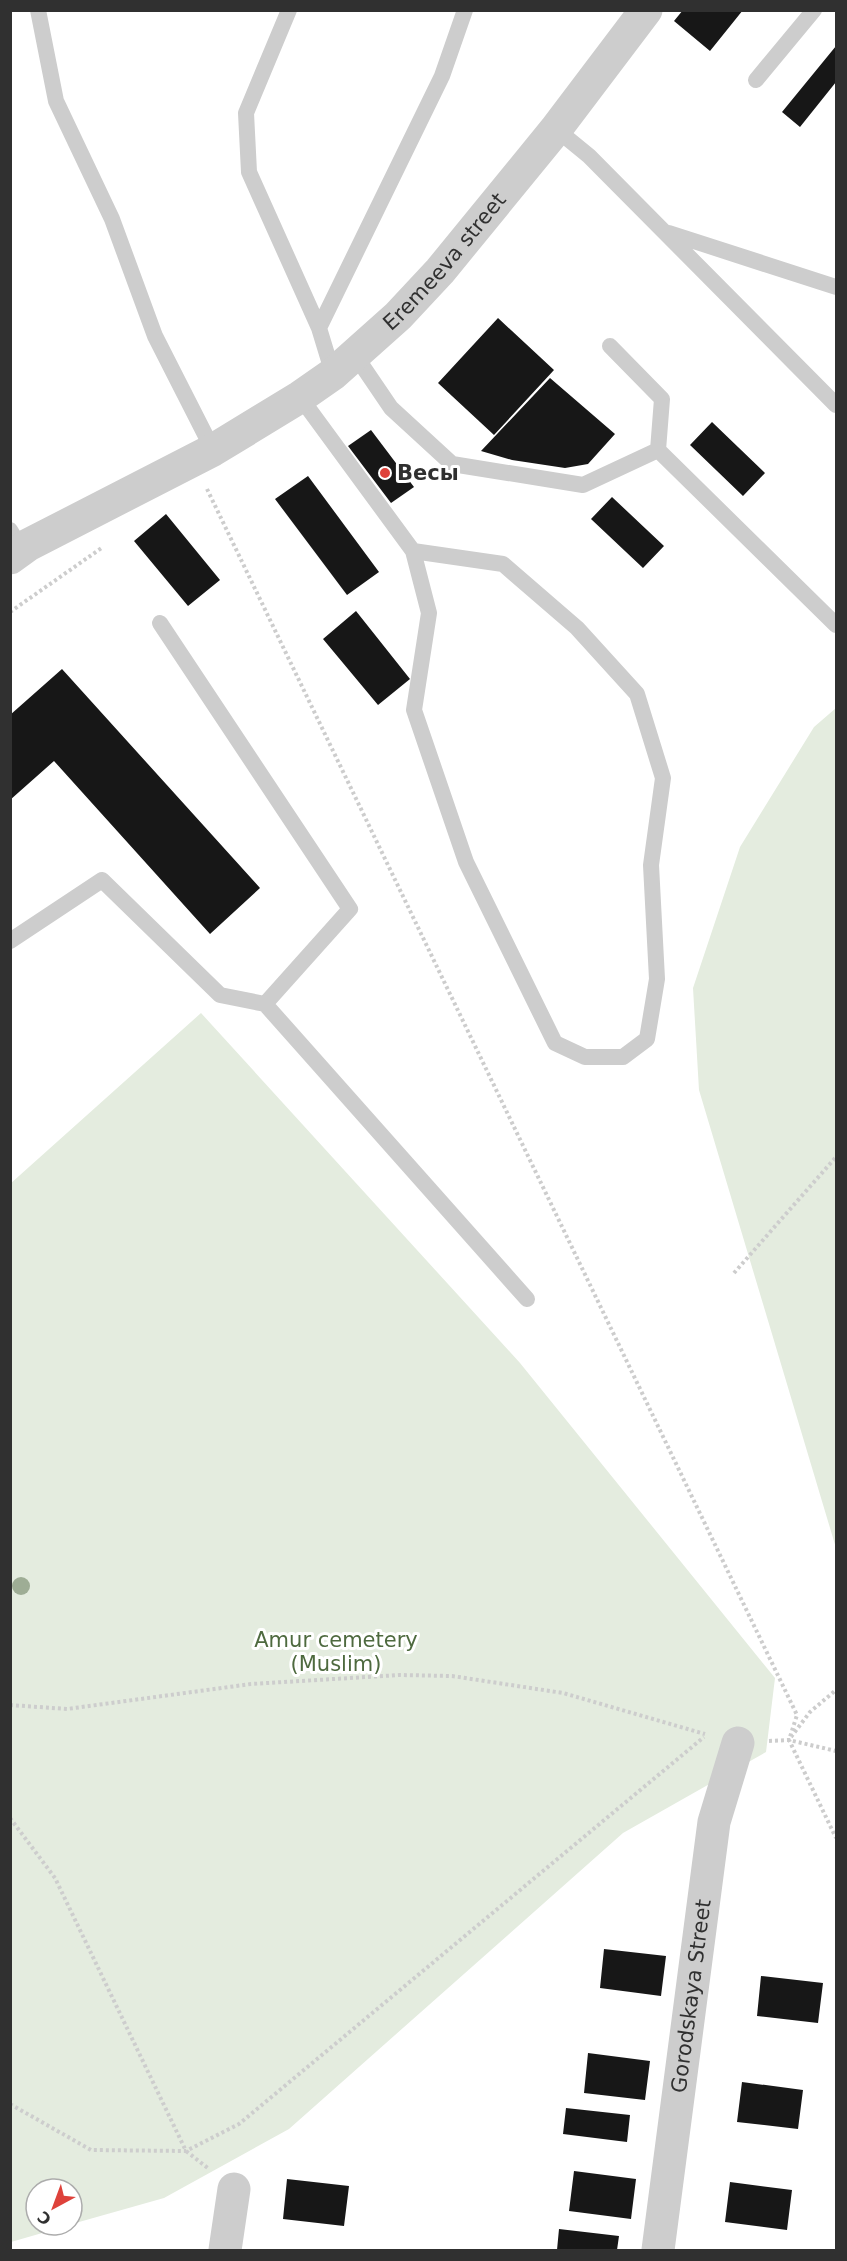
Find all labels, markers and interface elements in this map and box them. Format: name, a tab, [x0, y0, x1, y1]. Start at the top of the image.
street label: Eremeeva street	[378, 188, 511, 335]
place label: Весы	[397, 461, 459, 485]
marker: Весы	[378, 466, 392, 480]
park label: Amur cemetery (Muslim)	[254, 1628, 418, 1676]
street label: Gorodskaya Street	[667, 1898, 716, 2094]
north arrow	[24, 2177, 84, 2237]
text: С	[34, 2207, 55, 2229]

